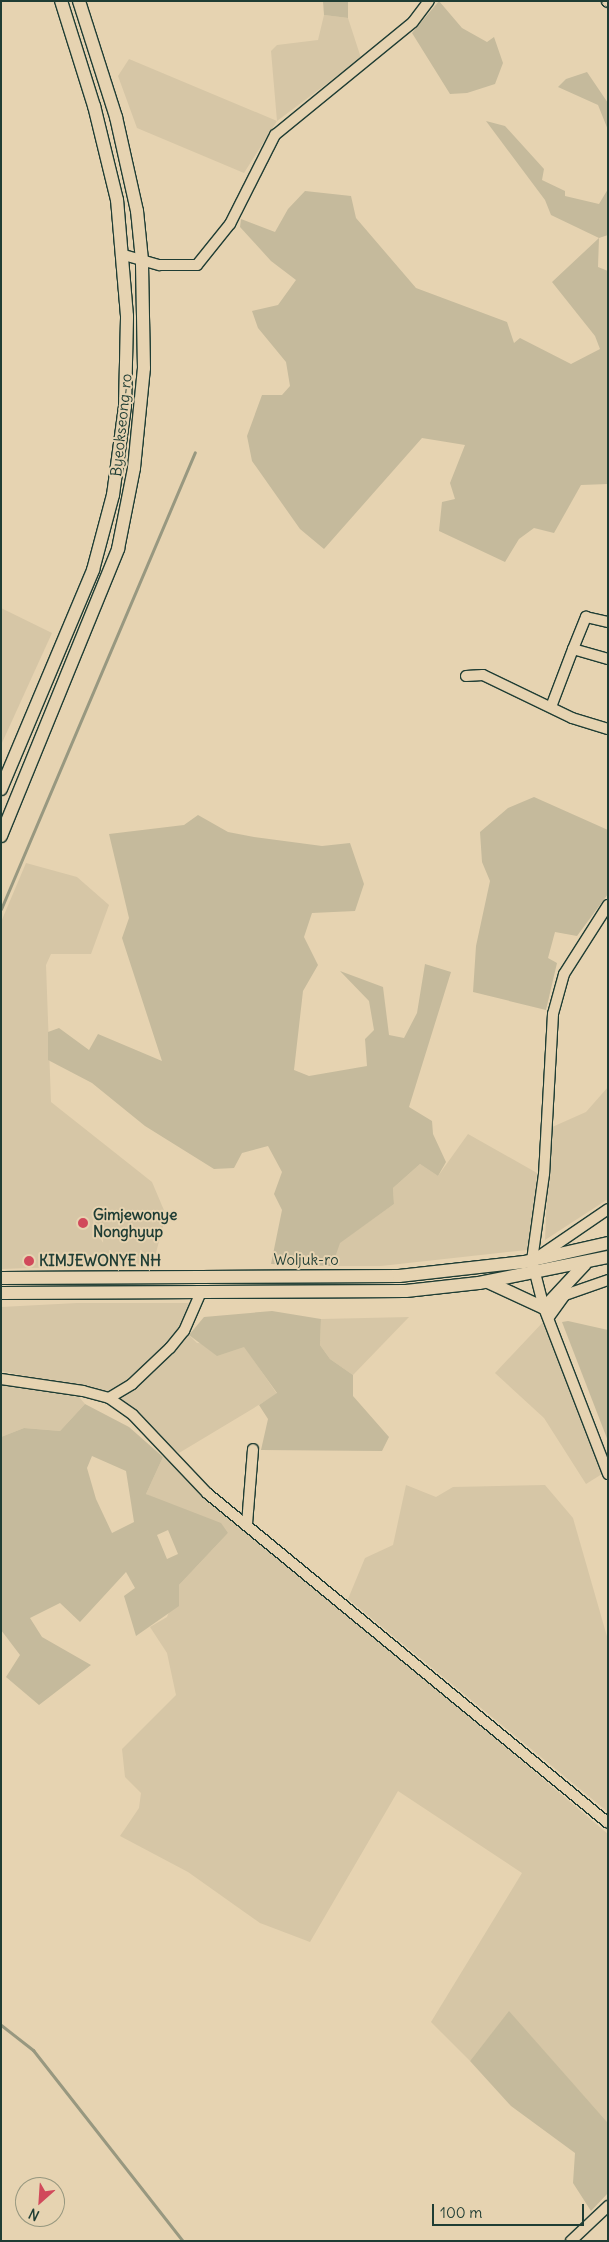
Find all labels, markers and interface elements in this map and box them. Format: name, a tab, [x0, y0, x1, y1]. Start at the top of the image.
street label: Byeokseong-ro	[107, 373, 135, 477]
place label: Gimjewonye Nonghyup	[93, 1205, 177, 1240]
marker: Gimjewonye Nonghyup	[77, 1217, 89, 1229]
street label: Woljuk-ro	[273, 1251, 339, 1269]
place label: KIMJEWONYE NH	[39, 1252, 161, 1270]
marker: KIMJEWONYE NH	[23, 1255, 35, 1267]
north arrow	[15, 2177, 65, 2227]
scale bar	[434, 2194, 586, 2226]
text: 100 m	[440, 2203, 482, 2222]
text: N	[26, 2204, 42, 2225]

